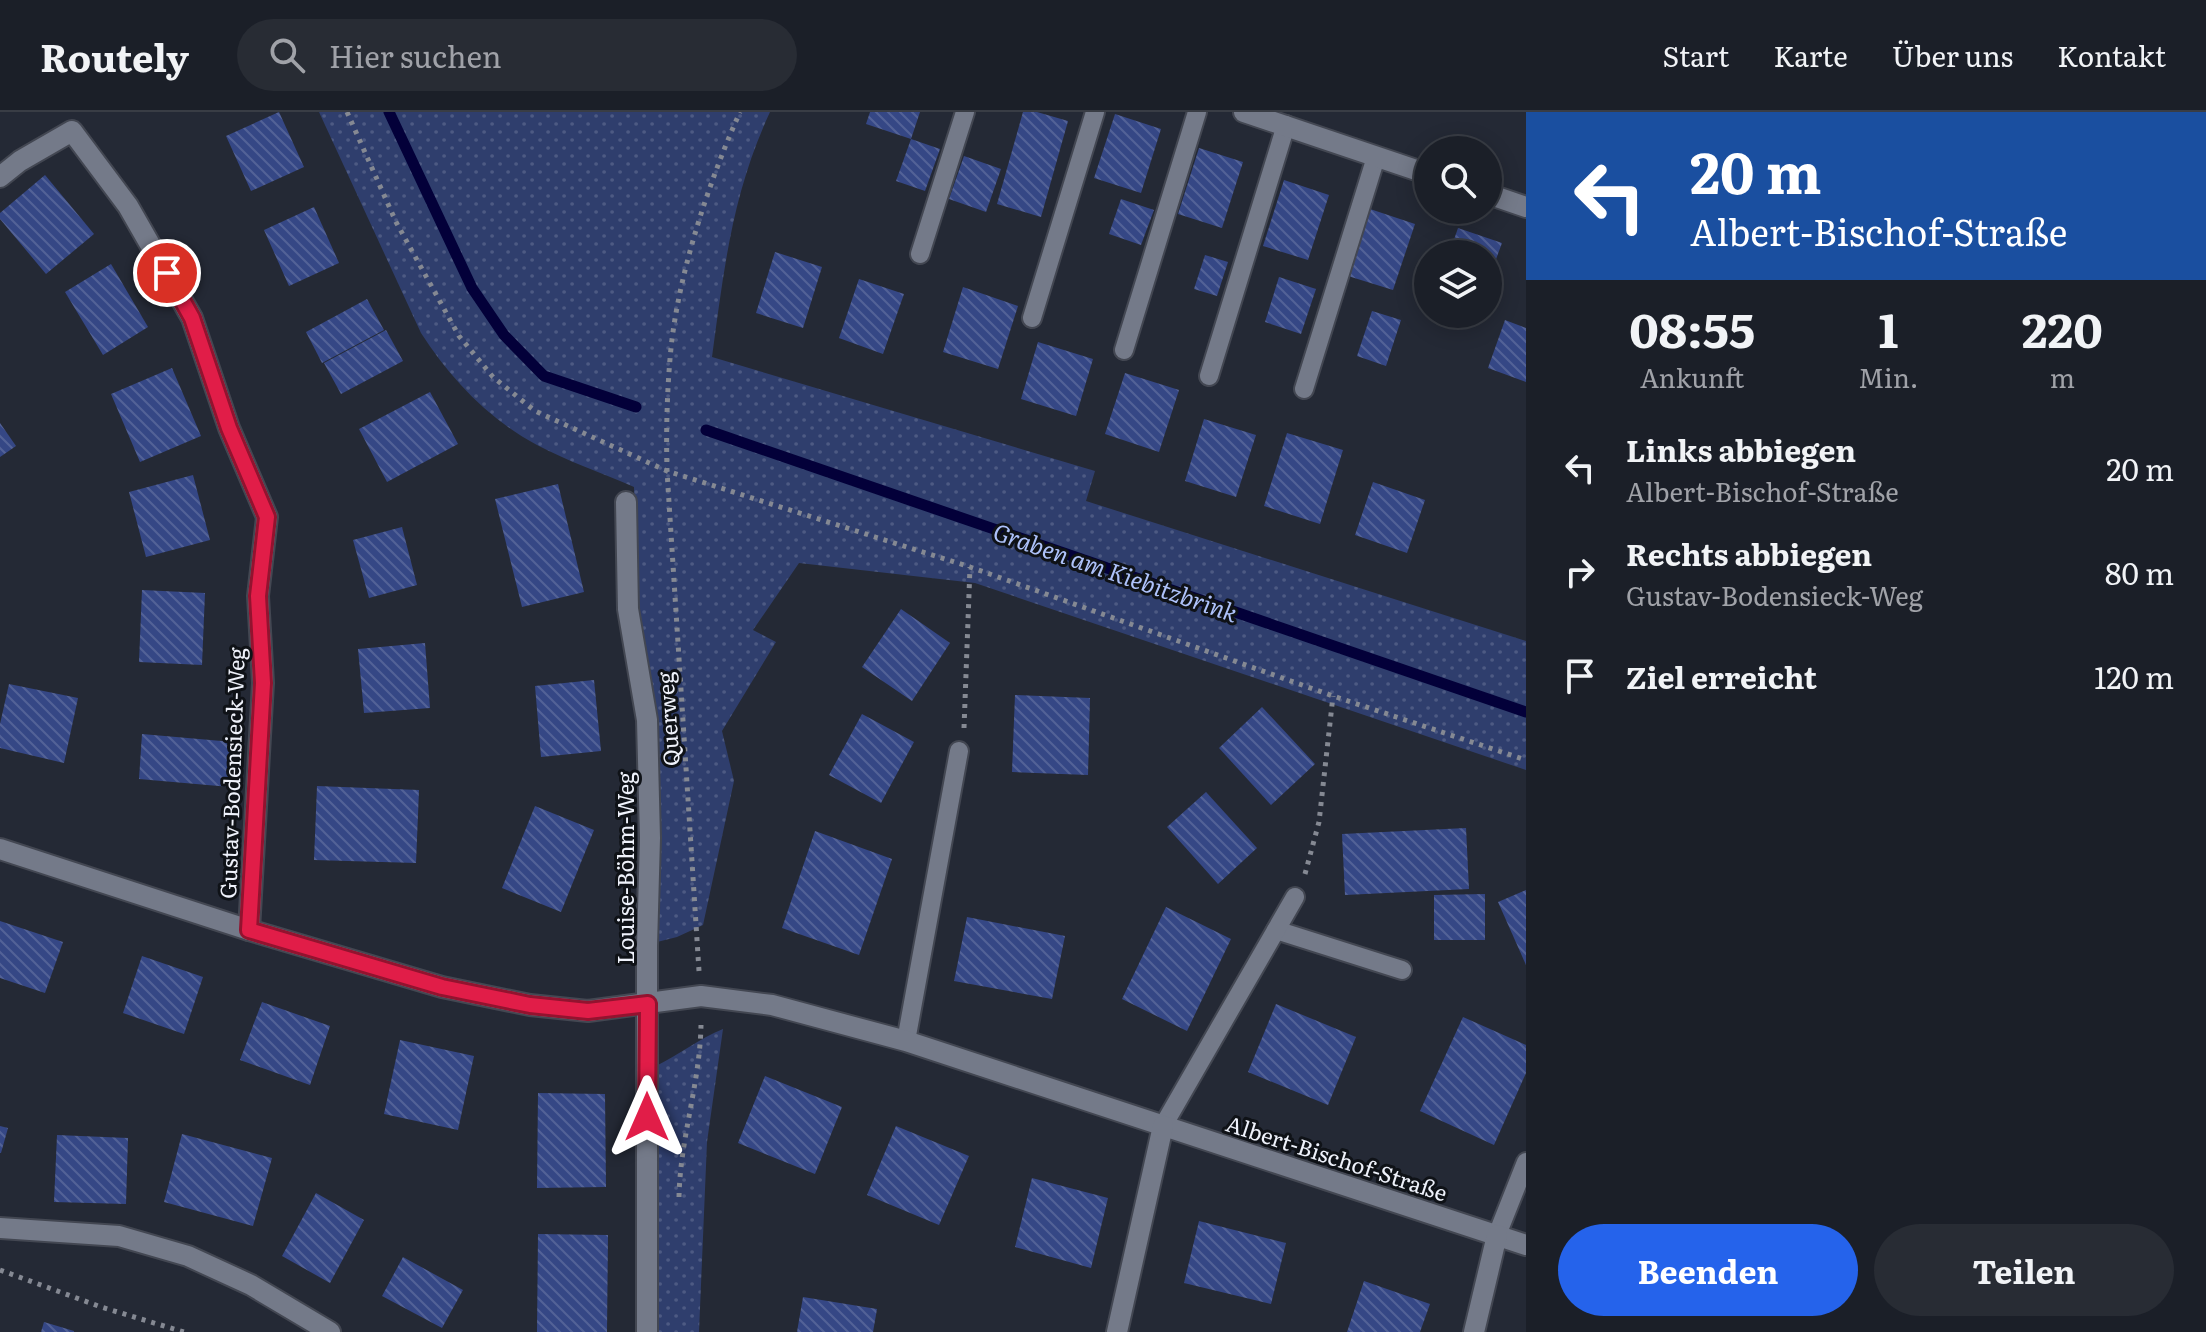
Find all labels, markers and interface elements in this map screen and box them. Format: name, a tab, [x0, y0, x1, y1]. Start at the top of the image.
search box	[237, 19, 797, 91]
text: Routely	[40, 27, 189, 84]
icon: search	[265, 33, 309, 77]
text: Hier suchen	[329, 33, 502, 77]
text: Start	[1663, 34, 1729, 76]
text: Karte	[1773, 34, 1848, 76]
text: Über uns	[1892, 34, 2013, 76]
text: Kontakt	[2057, 34, 2166, 76]
text: 20 m	[1690, 128, 1822, 211]
map controls	[1414, 136, 1502, 328]
button: search	[1414, 136, 1502, 224]
icon: left	[1558, 144, 1662, 248]
text: Albert-Bischof-Straße	[1690, 204, 2068, 257]
pin	[133, 239, 201, 307]
button: layers	[1414, 240, 1502, 328]
icon: arrive	[145, 251, 189, 295]
text: 08:55	[1629, 292, 1755, 363]
text: 1	[1878, 292, 1898, 363]
text: 220	[2022, 292, 2103, 363]
text: Ankunft	[1640, 357, 1744, 396]
text: Min.	[1858, 357, 1919, 396]
text: m	[2050, 357, 2075, 396]
text: Links abbiegen	[1626, 427, 1856, 471]
icon: left	[1558, 446, 1602, 490]
text: 20 m	[2106, 446, 2174, 490]
text: Albert-Bischof-Straße	[1626, 471, 1899, 510]
water label: Graben am Kiebitzbrink	[989, 513, 1244, 630]
text: Rechts abbiegen	[1626, 531, 1872, 575]
icon: right	[1558, 550, 1602, 594]
text: 80 m	[2105, 550, 2174, 594]
text: Gustav-Bodensieck-Weg	[1626, 575, 1923, 614]
street label: Gustav-Bodensieck-Weg	[210, 646, 252, 899]
icon: arrive	[1558, 654, 1602, 698]
text: Ziel erreicht	[1626, 654, 1817, 698]
text: 120 m	[2094, 654, 2174, 698]
street label: Querweg	[647, 670, 687, 767]
street label: Louise-Böhm-Weg	[608, 771, 641, 964]
position arrow	[605, 1075, 689, 1159]
street label: Albert-Bischof-Straße	[1222, 1106, 1452, 1208]
button: Beenden	[1558, 1224, 1858, 1316]
button: Teilen	[1874, 1224, 2174, 1316]

